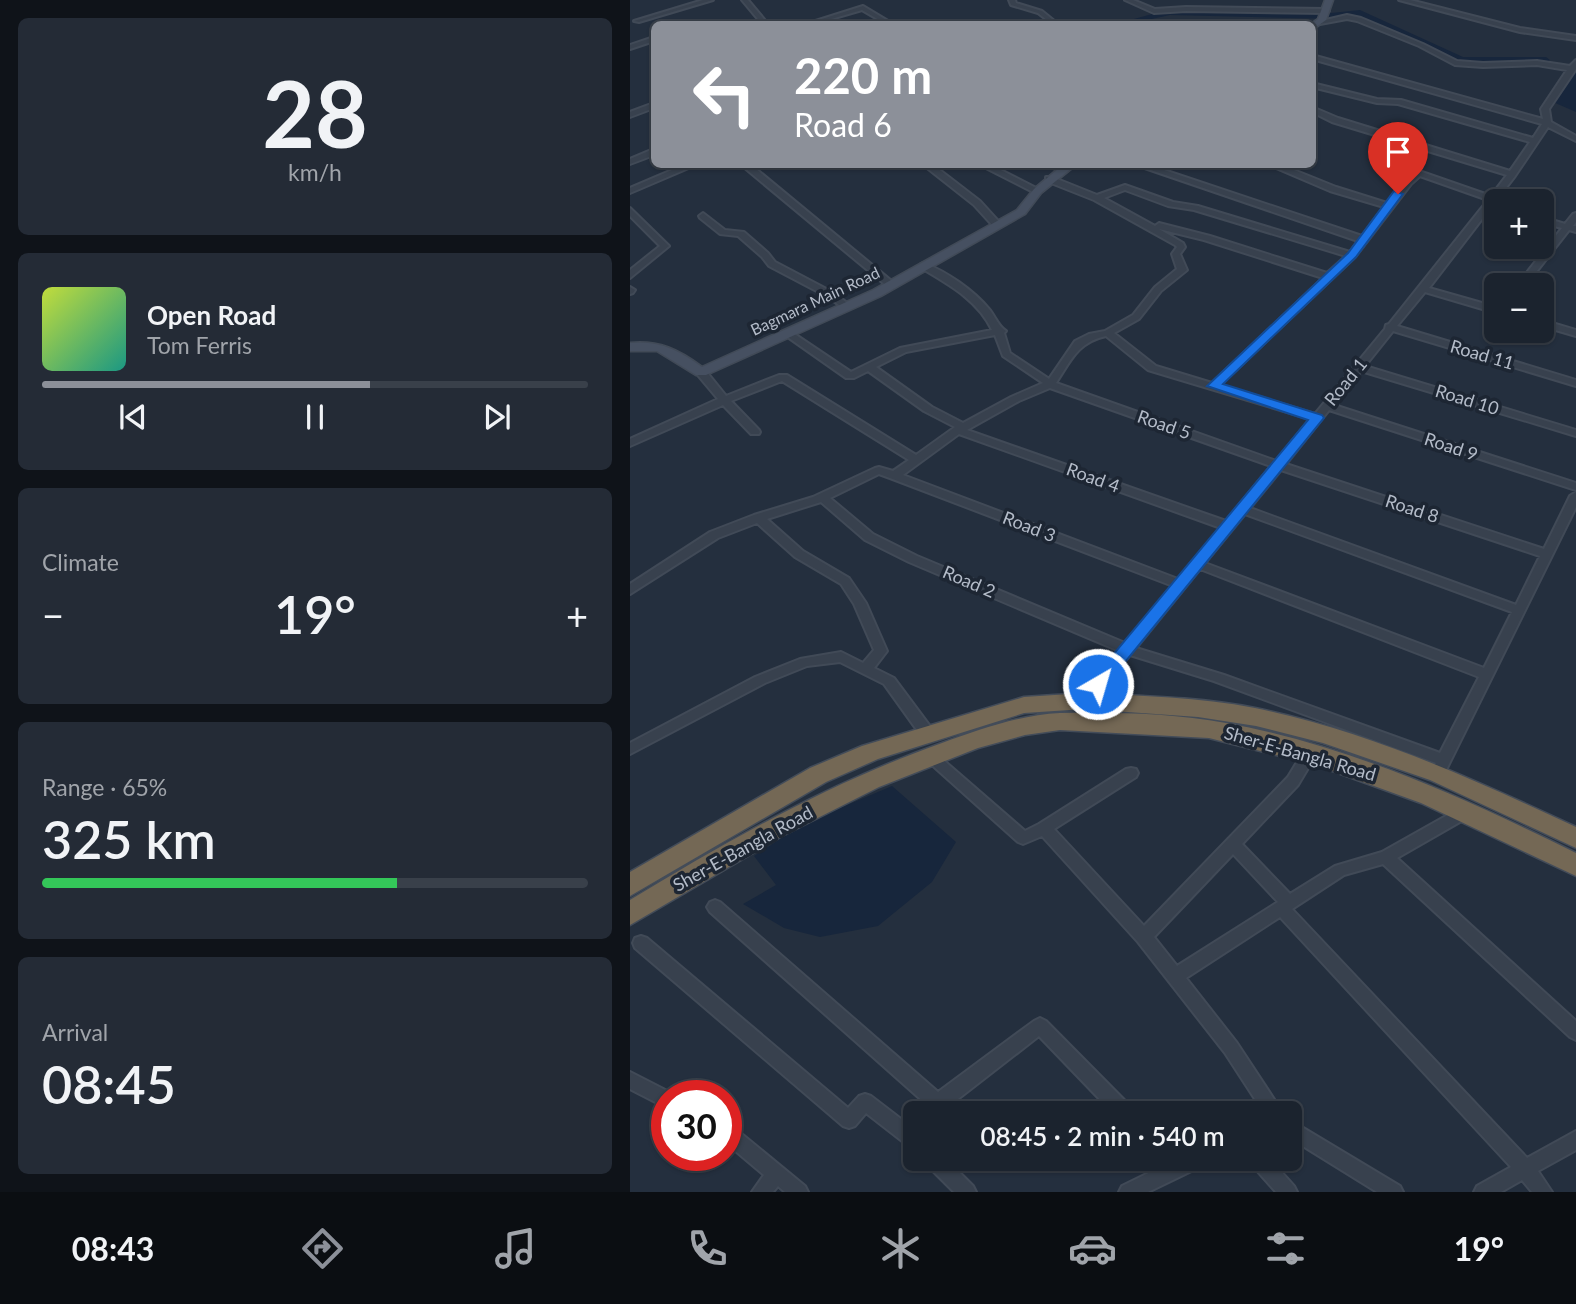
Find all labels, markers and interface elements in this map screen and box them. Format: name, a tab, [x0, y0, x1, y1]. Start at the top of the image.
text: 220 m	[794, 46, 932, 104]
icon: left	[679, 49, 770, 140]
text: 28	[262, 58, 368, 167]
text: Road 6	[794, 105, 892, 144]
pin	[1368, 122, 1428, 194]
icon: arrive	[1379, 133, 1417, 171]
text: km/h	[288, 158, 342, 186]
map controls	[1484, 189, 1554, 343]
button: +	[1484, 189, 1554, 259]
street label: Bagmara Main Road	[747, 262, 882, 339]
button: −	[1484, 273, 1554, 343]
text: Open Road	[147, 299, 276, 331]
text: Tom Ferris	[147, 331, 252, 359]
street label: Road 11	[1448, 334, 1517, 374]
street label: Road 1	[1319, 353, 1371, 410]
street label: Road 10	[1433, 379, 1502, 419]
icon: previous	[114, 398, 152, 436]
icon: pause	[296, 398, 334, 436]
icon: next	[478, 398, 516, 436]
street label: Road 5	[1135, 405, 1194, 443]
street label: Road 9	[1422, 427, 1481, 465]
street label: Road 4	[1064, 457, 1123, 497]
street label: Road 8	[1383, 489, 1442, 527]
street label: Road 3	[1000, 506, 1059, 546]
text: Climate	[42, 548, 119, 576]
street label: Road 2	[940, 560, 999, 602]
text: 19°	[274, 583, 356, 645]
text: −	[42, 592, 64, 638]
text: +	[566, 592, 588, 638]
position arrow	[1061, 647, 1135, 721]
street label: Sher-E-Bangla Road	[1222, 721, 1379, 785]
text: Range · 65%	[42, 773, 167, 801]
street label: Sher-E-Bangla Road	[669, 801, 816, 896]
text: 325 km	[42, 808, 216, 870]
text: Arrival	[42, 1018, 108, 1046]
text: 08:45	[42, 1053, 176, 1115]
speed limit sign: 30	[651, 1080, 742, 1171]
text: 08:45 · 2 min · 540 m	[980, 1120, 1225, 1152]
icon: directions	[298, 1224, 347, 1273]
icon: music	[491, 1224, 540, 1273]
icon: phone	[683, 1224, 732, 1273]
icon: climate	[876, 1224, 925, 1273]
icon: car	[1068, 1224, 1117, 1273]
icon: filters	[1261, 1224, 1310, 1273]
text: 08:43	[72, 1229, 154, 1268]
text: 19°	[1454, 1229, 1504, 1268]

